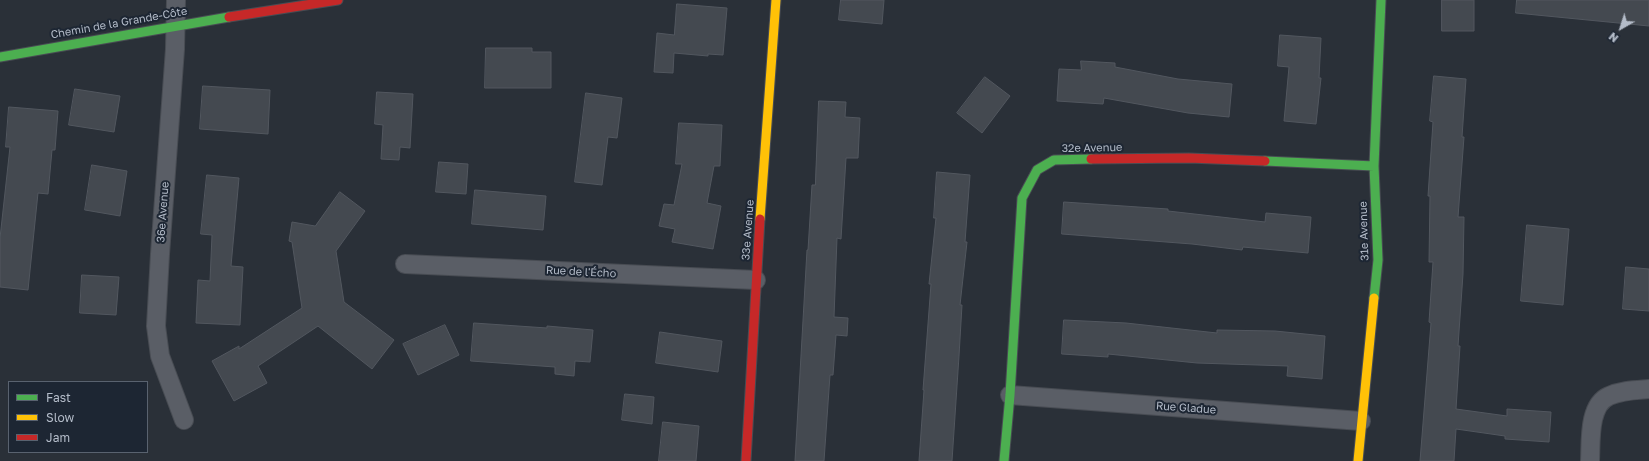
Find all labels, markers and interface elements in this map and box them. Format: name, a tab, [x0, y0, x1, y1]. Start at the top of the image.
street label: Chemin de la Grande-Côte	[50, 4, 188, 42]
north arrow	[1601, 8, 1641, 48]
text: N	[1606, 30, 1620, 45]
street label: 32e Avenue	[1062, 141, 1122, 155]
street label: 36e Avenue	[154, 181, 172, 243]
street label: 33e Avenue	[739, 199, 757, 261]
street label: 31e Avenue	[1356, 201, 1372, 261]
street label: Rue de l'Écho	[546, 264, 616, 280]
legend	[8, 381, 148, 453]
text: Fast	[46, 390, 71, 405]
street label: Rue Gladue	[1155, 399, 1217, 417]
text: Slow	[46, 410, 74, 425]
text: Jam	[46, 430, 70, 445]

